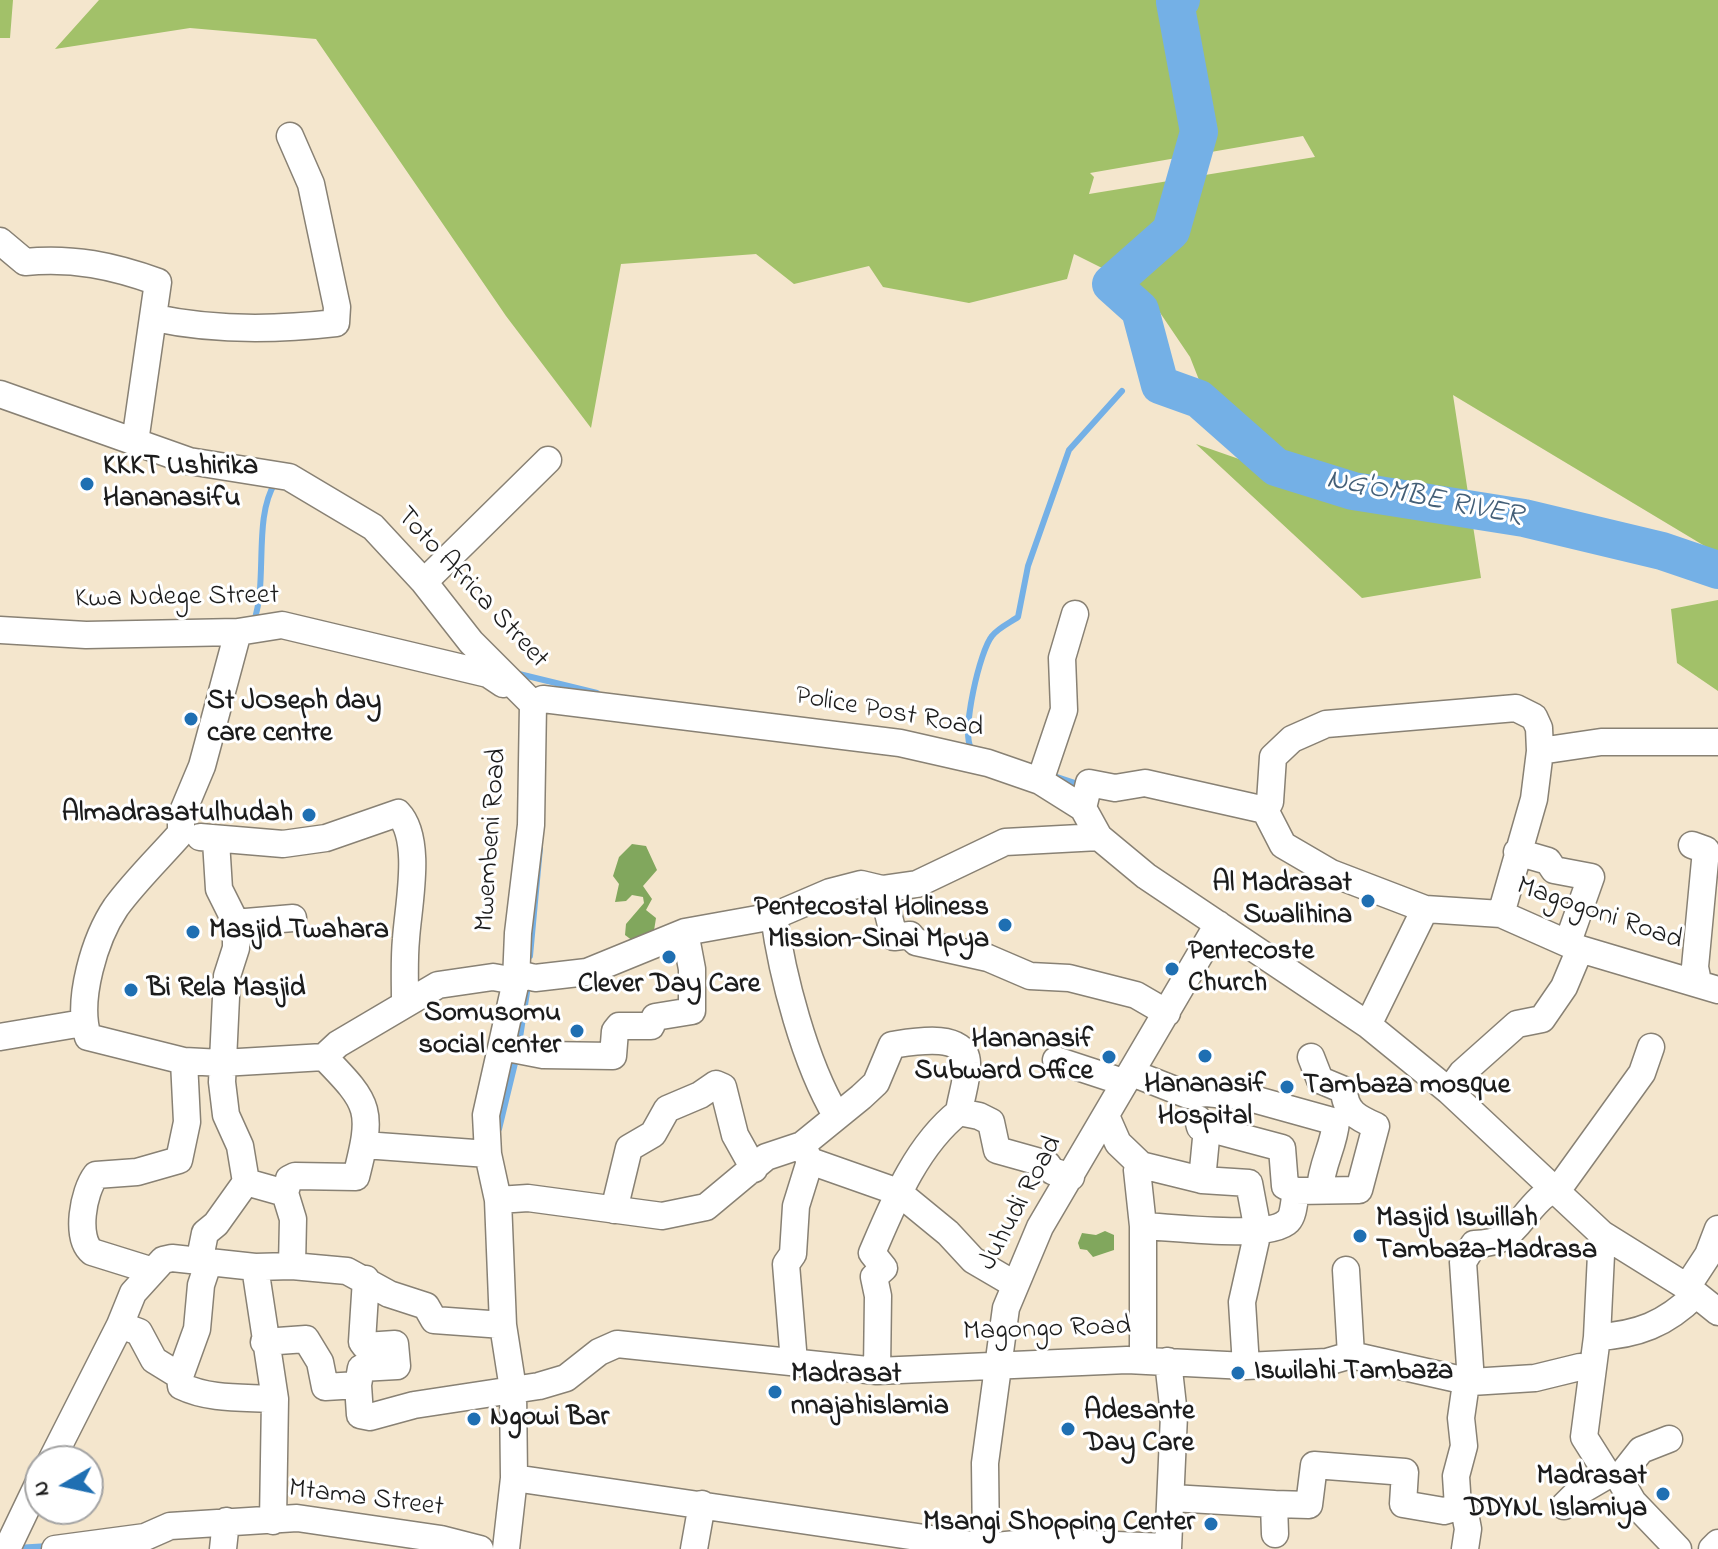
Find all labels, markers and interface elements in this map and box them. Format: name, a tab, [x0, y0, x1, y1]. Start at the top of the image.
place label: KKKT Ushirika Hananasifu	[103, 451, 258, 517]
water label: NG'OMBE RIVER	[1323, 463, 1525, 537]
marker: KKKT Ushirika Hananasifu	[78, 475, 96, 493]
street label: Toto Africa Street	[388, 501, 554, 677]
street label: Kwa Ndege Street	[75, 580, 279, 618]
street label: Police Post Road	[792, 681, 986, 747]
place label: St JOseph day care centre	[207, 686, 381, 752]
marker: St JOseph day care centre	[182, 710, 200, 728]
street label: Mwembeni Road	[470, 747, 516, 933]
place label: Almadrasatulhudah	[62, 798, 293, 832]
marker: Almadrasatulhudah	[300, 806, 318, 824]
place label: Al Madrasat Swalihina	[1213, 868, 1352, 934]
street label: Magogoni Road	[1512, 871, 1686, 959]
place label: Pentecostal Holiness Mission-Sinai Mpya	[754, 892, 989, 958]
marker: Al Madrasat Swalihina	[1359, 892, 1377, 910]
place label: Masjid Twahara	[209, 915, 389, 949]
marker: Pentecostal Holiness Mission-Sinai Mpya	[996, 916, 1014, 934]
marker: Masjid Twahara	[184, 923, 202, 941]
place label: Pentecoste Church	[1188, 936, 1314, 1002]
marker: Clever Day Care	[660, 948, 678, 966]
marker: Pentecoste Church	[1163, 960, 1181, 978]
place label: Clever Day Care	[578, 969, 760, 1003]
place label: Bi Rela Masjid	[147, 973, 305, 1007]
marker: Bi Rela Masjid	[122, 981, 140, 999]
place label: Somusomu social center	[418, 998, 561, 1064]
marker: Somusomu social center	[568, 1022, 586, 1040]
place label: Hananasif Subward Office	[915, 1024, 1093, 1090]
marker: Hananasif Hospital	[1196, 1047, 1214, 1065]
marker: Hananasif Subward Office	[1100, 1048, 1118, 1066]
place label: Hananasif Hospital	[1144, 1069, 1266, 1135]
place label: Tambaza mosque	[1303, 1070, 1510, 1104]
marker: Tambaza mosque	[1278, 1078, 1296, 1096]
street label: Juhudi Road	[973, 1131, 1071, 1277]
place label: Masjid Iswillah Tambaza-Madrasa	[1376, 1203, 1597, 1269]
marker: Masjid Iswillah Tambaza-Madrasa	[1351, 1227, 1369, 1245]
street label: Magongo Road	[962, 1311, 1132, 1351]
place label: Iswilahi Tambaza	[1254, 1356, 1453, 1390]
place label: Madrasat nnajahislamia	[791, 1359, 949, 1425]
marker: Iswilahi Tambaza	[1229, 1364, 1247, 1382]
marker: Madrasat nnajahislamia	[766, 1383, 784, 1401]
place label: Adesante Day Care	[1084, 1396, 1195, 1462]
place label: Ngowi Bar	[490, 1402, 609, 1436]
marker: Ngowi Bar	[465, 1410, 483, 1428]
marker: Adesante Day Care	[1059, 1420, 1077, 1438]
north arrow	[24, 1445, 104, 1525]
place label: Madrasat DDYNL Islamiya	[1465, 1461, 1647, 1527]
street label: Mtama Street	[287, 1474, 445, 1526]
text: N	[25, 1479, 59, 1498]
marker: Madrasat DDYNL Islamiya	[1654, 1485, 1672, 1503]
place label: Msangi Shopping Center	[923, 1507, 1195, 1541]
marker: Msangi Shopping Center	[1202, 1515, 1220, 1533]

